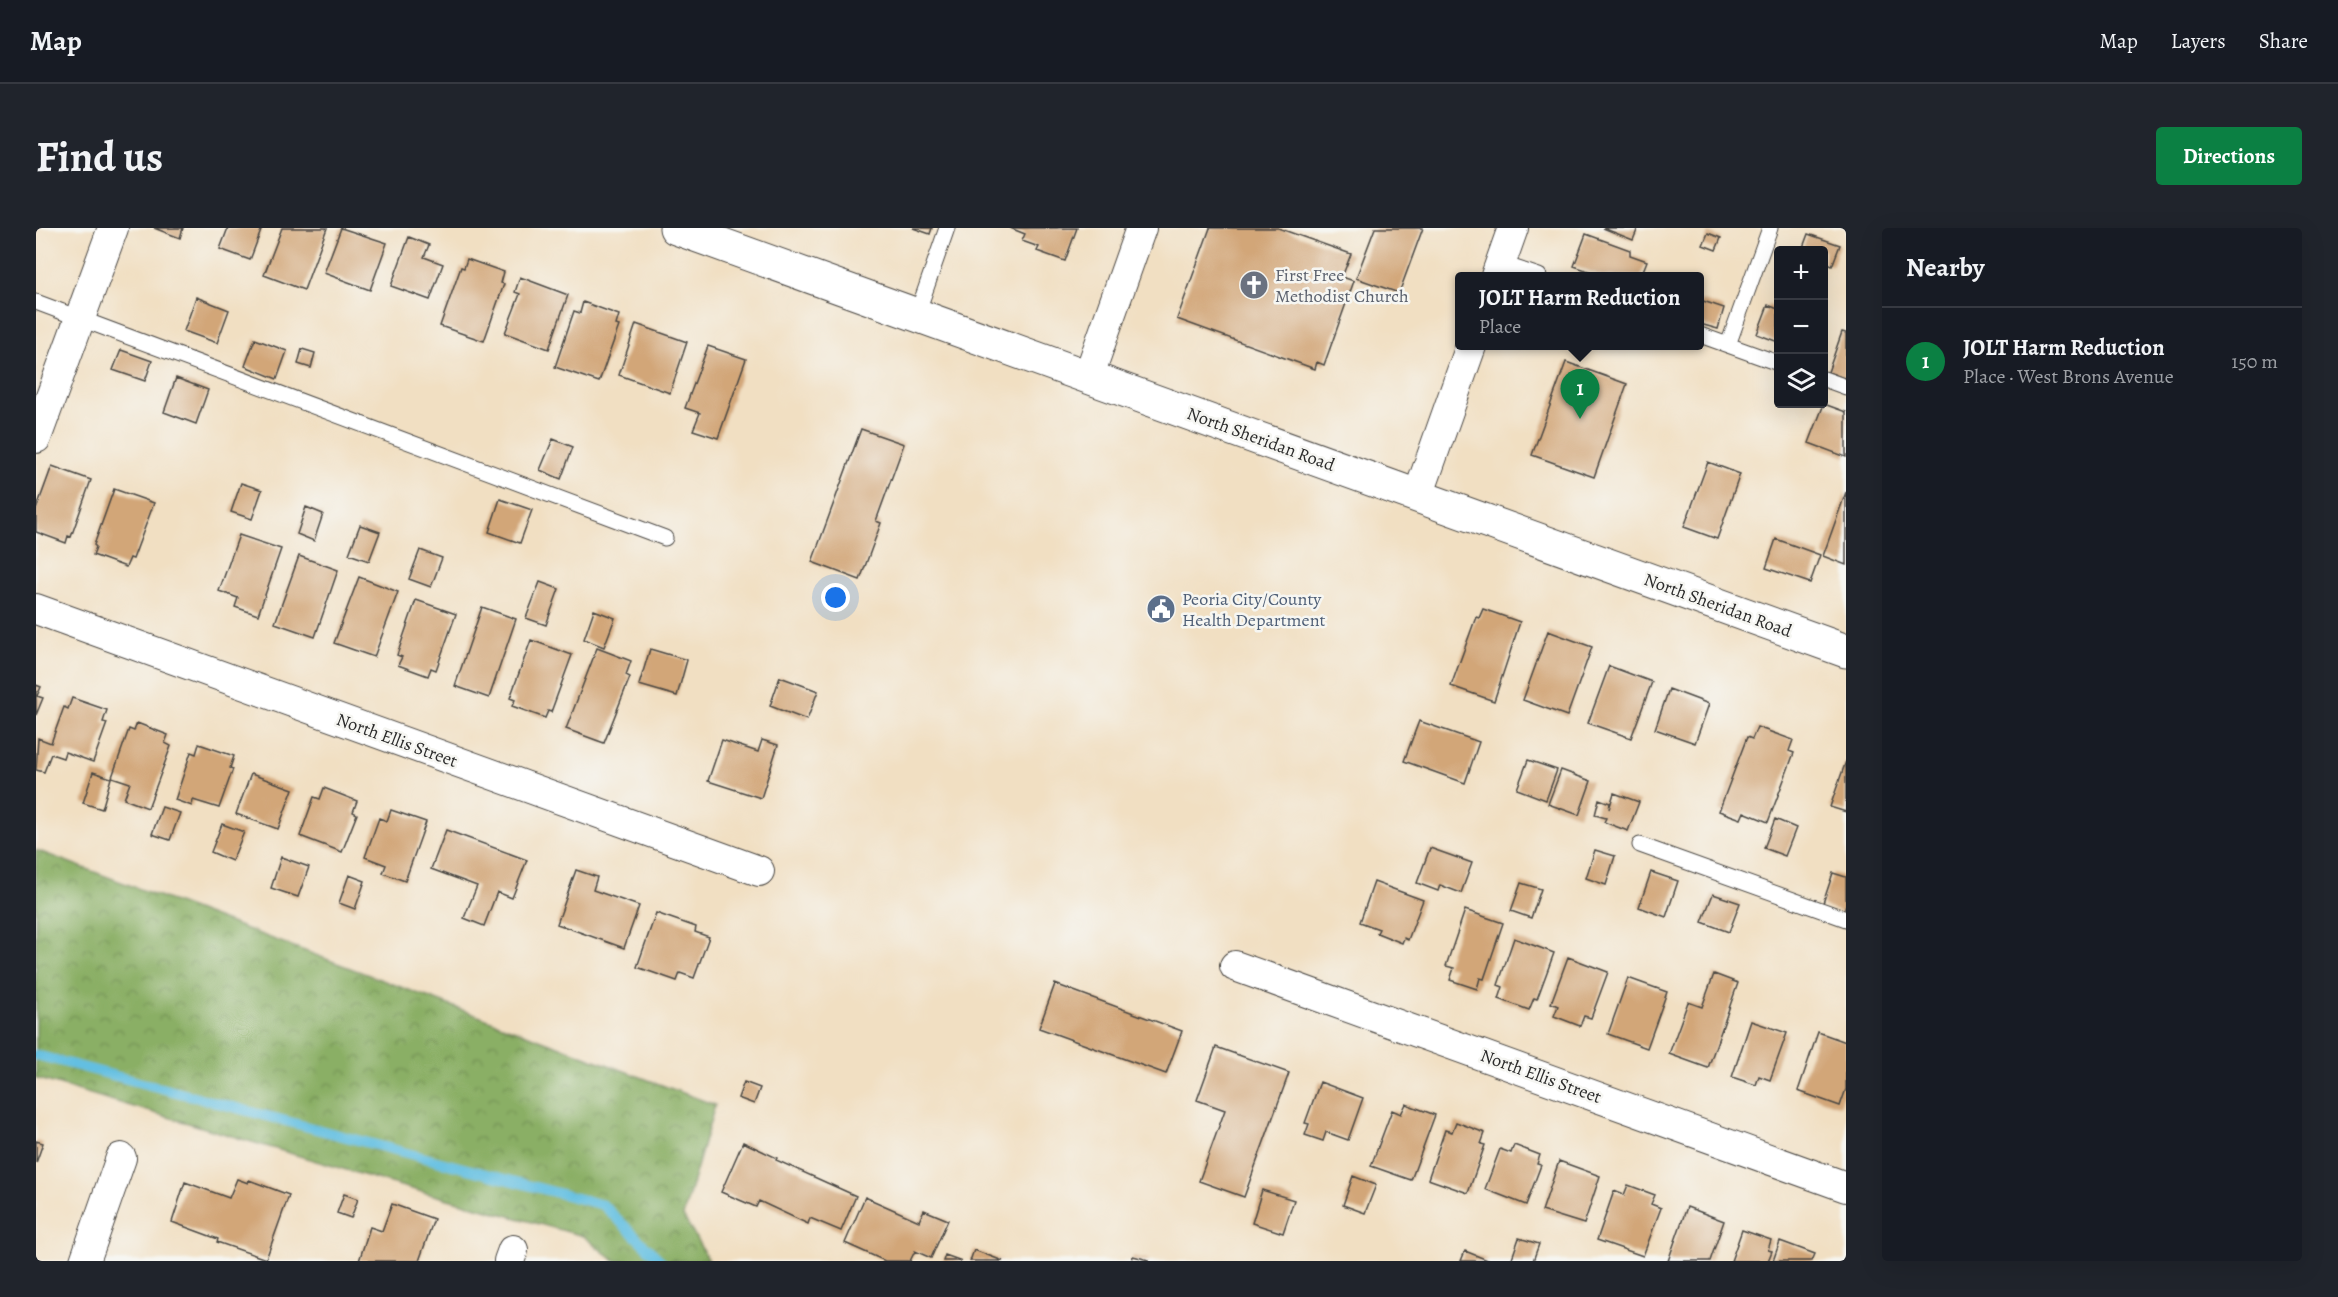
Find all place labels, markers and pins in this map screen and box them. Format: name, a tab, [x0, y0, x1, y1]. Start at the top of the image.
place label: First Free Methodist Church	[1275, 263, 1409, 308]
church icon: First Free Methodist Church	[1238, 269, 1270, 301]
pin: 1	[1560, 370, 1600, 419]
place label: Peoria City/County Health Department	[1182, 587, 1326, 632]
public building icon: Peoria City/County Health Department	[1145, 593, 1177, 625]

